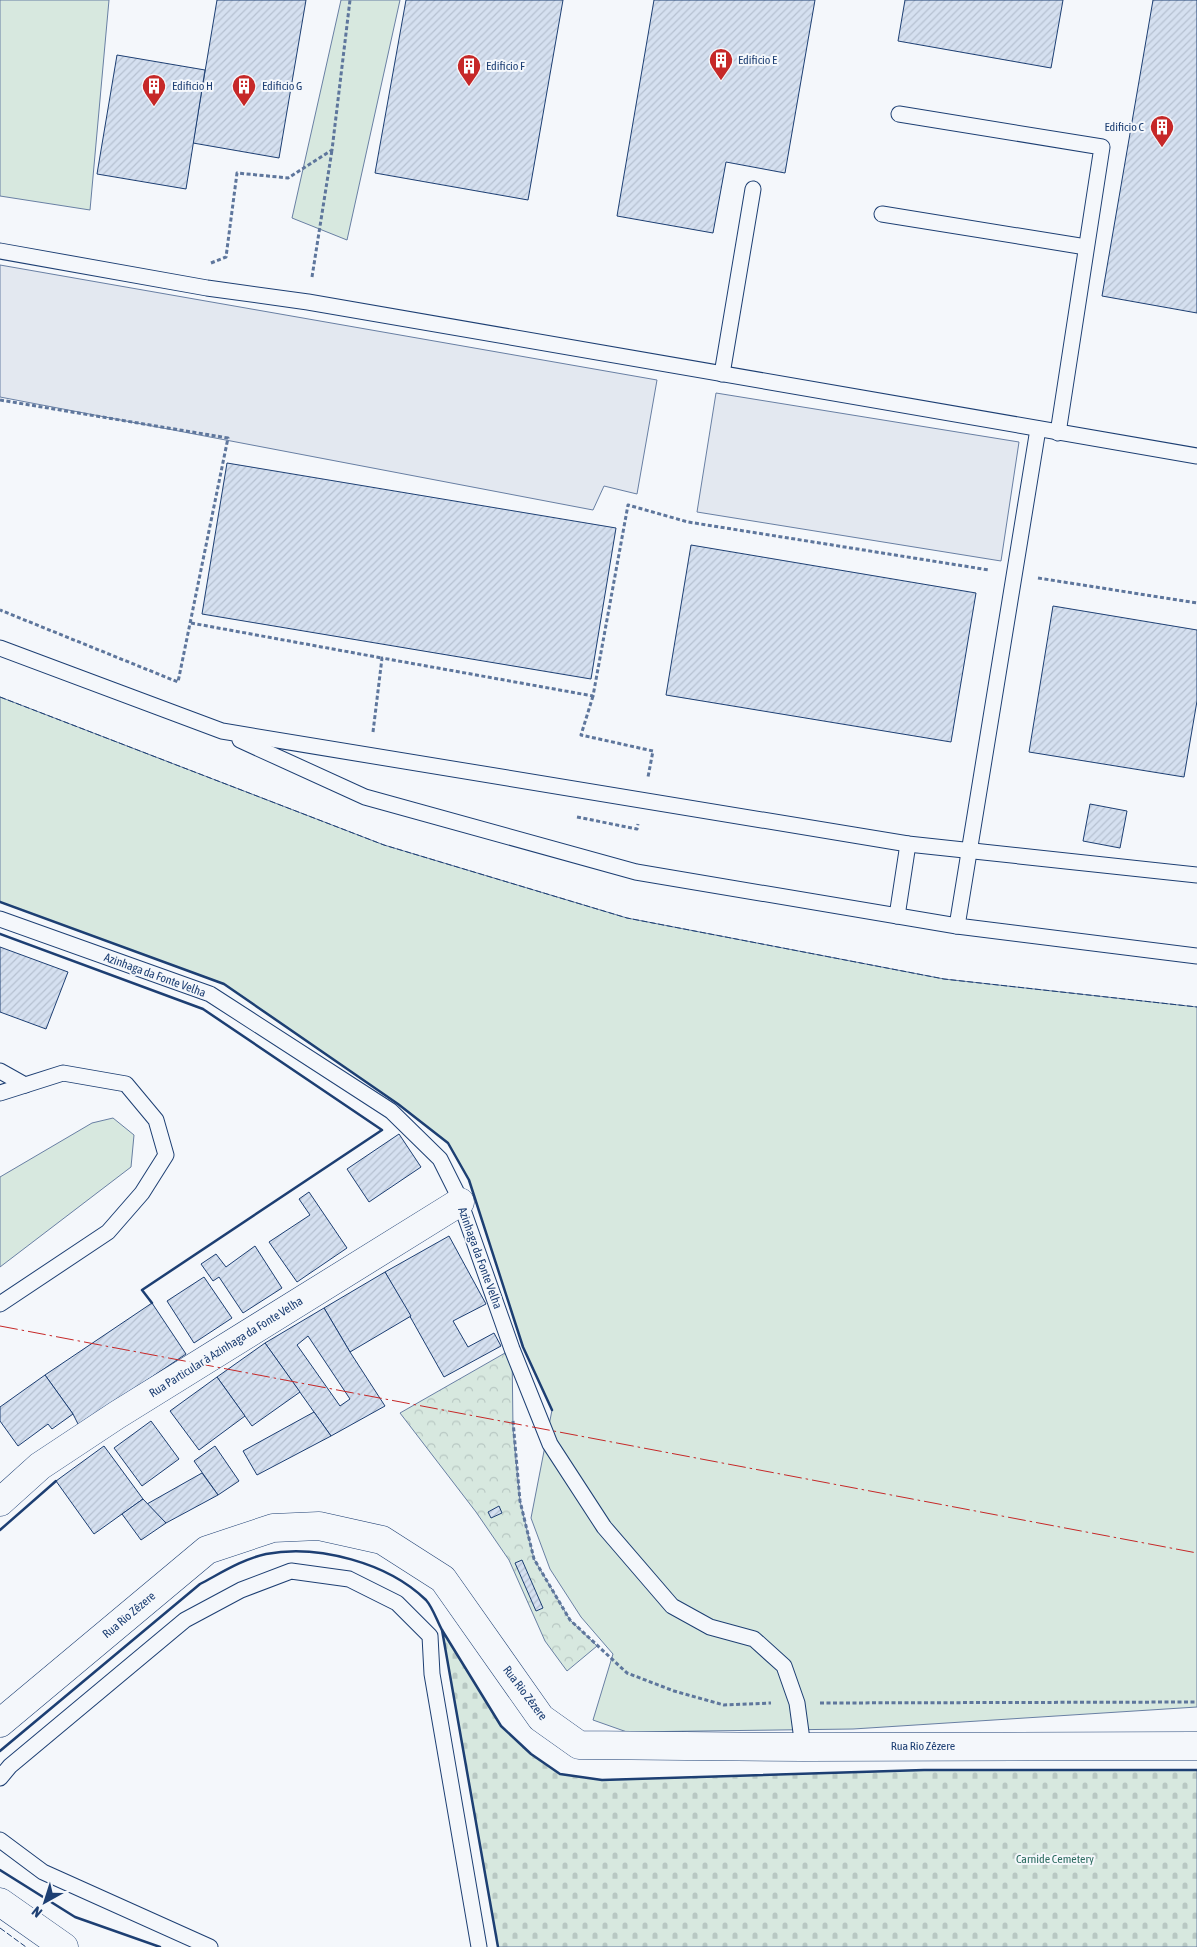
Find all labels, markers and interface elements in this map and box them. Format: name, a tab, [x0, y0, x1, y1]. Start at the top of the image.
building icon: Edificio E	[708, 47, 734, 81]
building icon: Edificio F	[456, 53, 482, 87]
place label: Edificio E	[738, 53, 777, 67]
place label: Edificio F	[486, 59, 525, 73]
building icon: Edificio H	[141, 73, 167, 107]
building icon: Edificio G	[231, 73, 257, 107]
place label: Edificio H	[172, 79, 213, 93]
place label: Edificio G	[262, 79, 302, 93]
building icon: Edificio C	[1149, 114, 1175, 148]
place label: Edificio C	[1104, 120, 1145, 134]
street label: Azinhaga da Fonte Velha	[102, 950, 208, 1000]
street label: Azinhaga da Fonte Velha	[455, 1205, 505, 1311]
street label: Rua Particular à Azinhaga da Fonte Velha	[147, 1294, 305, 1400]
street label: Rua Rio Zêzere	[100, 1589, 158, 1641]
street label: Rua Rio Zêzere	[500, 1663, 550, 1723]
street label: Rua Rio Zêzere	[891, 1739, 955, 1753]
park label: Carnide Cemetery	[1016, 1852, 1094, 1866]
north arrow	[20, 1877, 70, 1927]
text: N	[29, 1903, 45, 1921]

